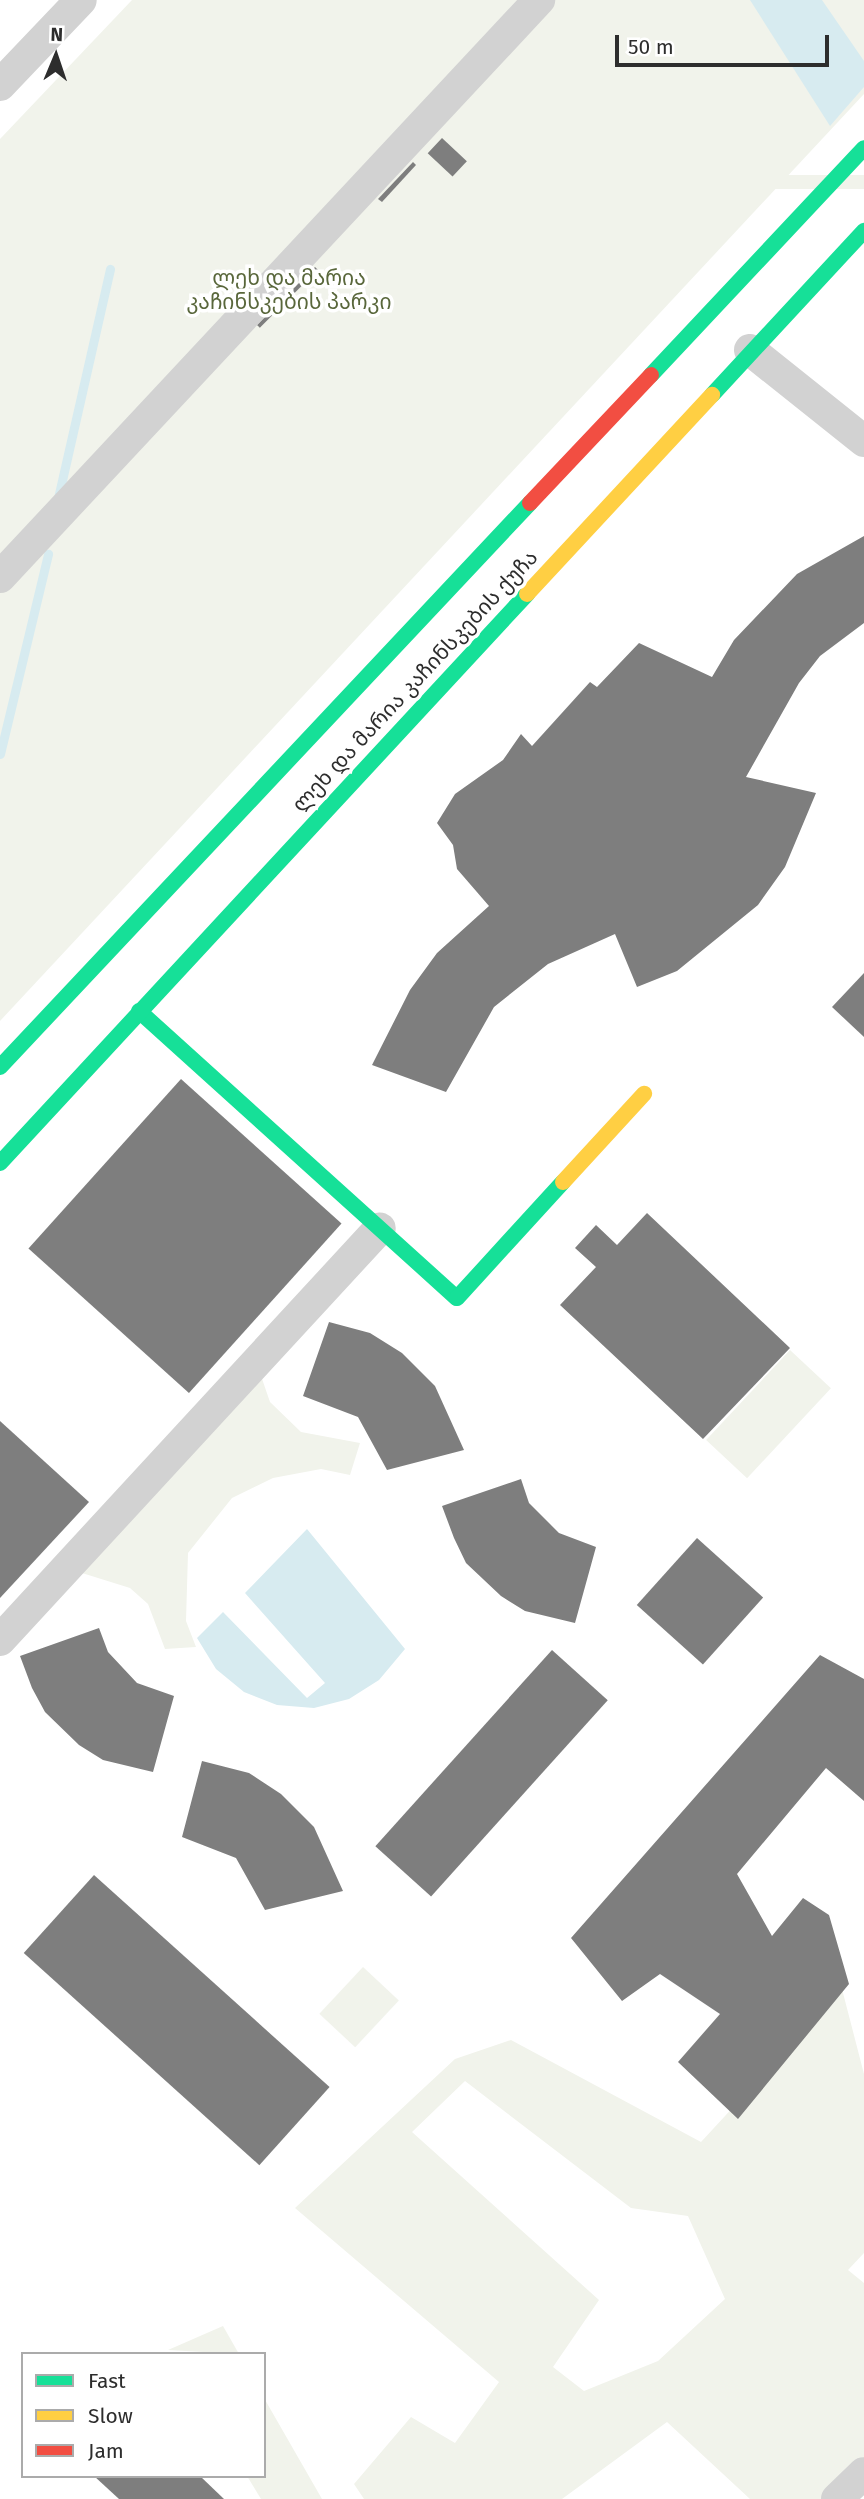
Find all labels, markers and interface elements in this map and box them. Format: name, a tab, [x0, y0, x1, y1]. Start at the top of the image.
north arrow	[21, 21, 91, 91]
scale bar	[619, 21, 832, 65]
text: N	[50, 23, 63, 46]
text: 50 m	[628, 34, 674, 60]
park label: ლეხ და მარია კაჩინსკების პარკი	[186, 265, 392, 315]
street label: ლეხ და მარია კაჩინსკების ქუჩა	[287, 545, 543, 817]
legend	[21, 2352, 266, 2478]
text: Fast	[88, 2368, 126, 2394]
text: Slow	[88, 2403, 133, 2429]
text: Jam	[88, 2438, 124, 2464]

